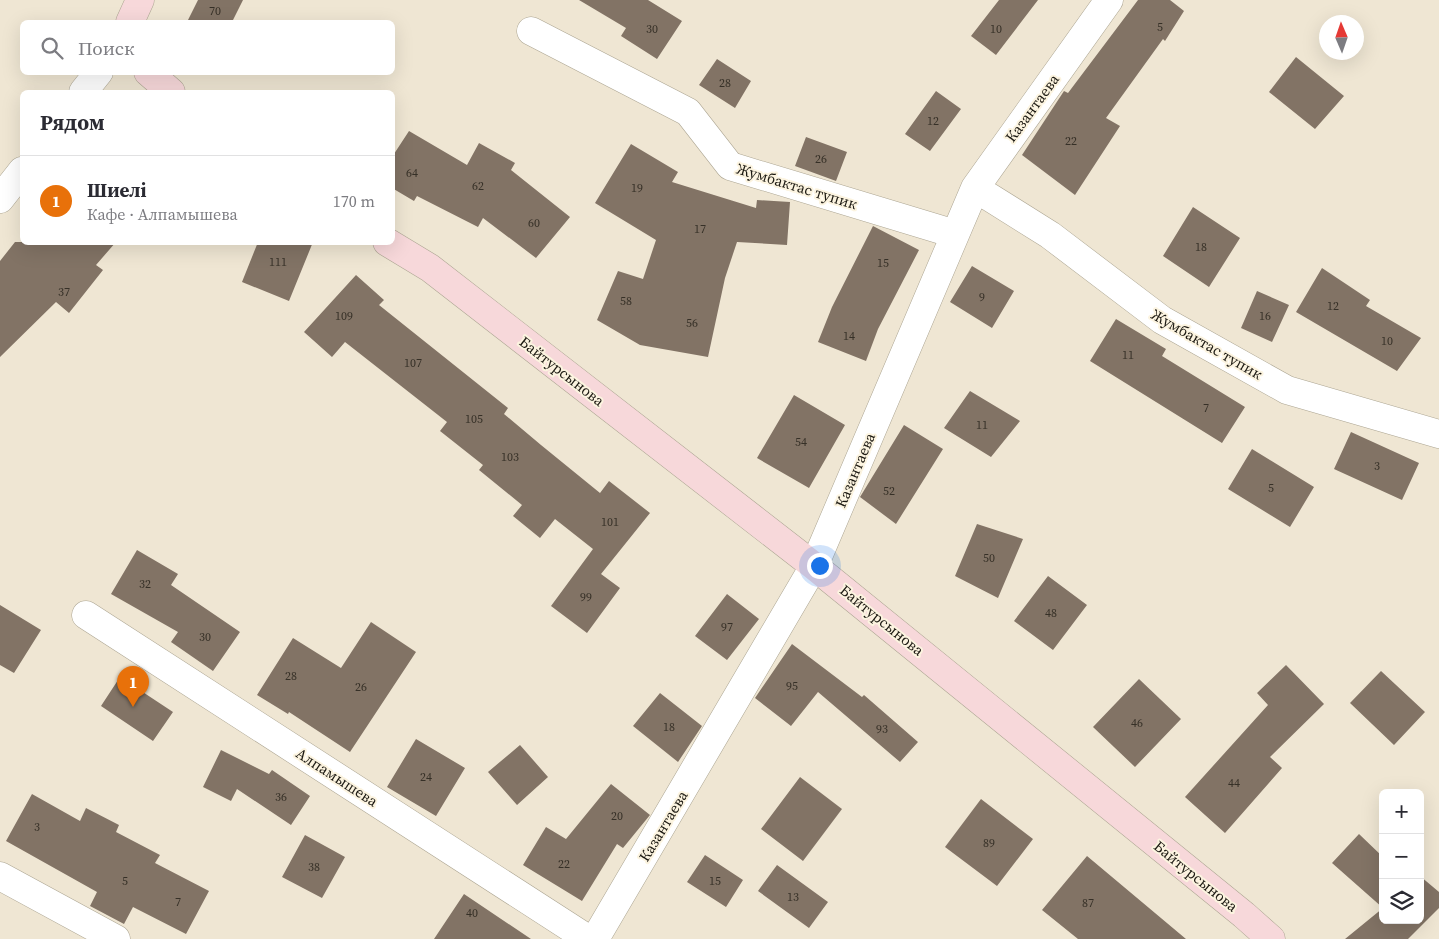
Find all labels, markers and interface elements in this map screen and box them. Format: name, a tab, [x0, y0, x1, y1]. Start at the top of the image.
house number: 70	[209, 3, 221, 19]
north arrow	[1319, 15, 1364, 60]
house number: 5	[1157, 19, 1163, 35]
search box	[20, 20, 395, 75]
house number: 30	[646, 21, 658, 37]
house number: 10	[990, 21, 1002, 37]
icon: search	[38, 34, 66, 62]
text: Поиск	[78, 35, 135, 61]
street label: Казантаева	[1000, 69, 1064, 146]
house number: 28	[719, 75, 731, 91]
text: Рядом	[40, 108, 105, 137]
house number: 12	[927, 113, 939, 129]
house number: 22	[1065, 133, 1077, 149]
house number: 26	[815, 151, 827, 167]
street label: Жумбактас тупик	[734, 158, 861, 215]
house number: 64	[406, 165, 418, 181]
text: Шиелі	[87, 177, 147, 203]
house number: 62	[472, 178, 484, 194]
house number: 19	[631, 180, 643, 196]
text: 1	[52, 190, 60, 212]
text: 170 m	[333, 190, 375, 212]
text: Кафе · Алпамышева	[87, 203, 238, 225]
house number: 60	[528, 215, 540, 231]
house number: 17	[694, 221, 706, 237]
house number: 18	[1195, 239, 1207, 255]
house number: 111	[269, 254, 287, 270]
house number: 15	[877, 255, 889, 271]
house number: 37	[58, 284, 70, 300]
house number: 9	[979, 289, 985, 305]
house number: 58	[620, 293, 632, 309]
house number: 12	[1327, 298, 1339, 314]
street label: Жумбактас тупик	[1148, 304, 1267, 385]
house number: 109	[335, 308, 353, 324]
house number: 16	[1259, 308, 1271, 324]
house number: 56	[686, 315, 698, 331]
house number: 14	[843, 328, 855, 344]
street label: Байтурсынова	[515, 331, 609, 411]
house number: 10	[1381, 333, 1393, 349]
house number: 11	[1122, 347, 1134, 363]
house number: 107	[404, 355, 422, 371]
house number: 7	[1203, 400, 1209, 416]
house number: 105	[465, 411, 483, 427]
house number: 11	[976, 417, 988, 433]
street label: Казантаева	[830, 429, 880, 511]
house number: 54	[795, 434, 807, 450]
house number: 103	[501, 449, 519, 465]
house number: 3	[1374, 458, 1380, 474]
house number: 5	[1268, 480, 1274, 496]
house number: 52	[883, 483, 895, 499]
house number: 101	[601, 514, 619, 530]
house number: 50	[983, 550, 995, 566]
your location	[807, 553, 833, 579]
house number: 32	[139, 576, 151, 592]
street label: Байтурсынова	[836, 580, 929, 661]
house number: 99	[580, 589, 592, 605]
house number: 48	[1045, 605, 1057, 621]
house number: 97	[721, 619, 733, 635]
house number: 30	[199, 629, 211, 645]
pin: 1	[117, 666, 149, 707]
house number: 28	[285, 668, 297, 684]
house number: 95	[786, 678, 798, 694]
house number: 26	[355, 679, 367, 695]
house number: 46	[1131, 715, 1143, 731]
house number: 18	[663, 719, 675, 735]
house number: 93	[876, 721, 888, 737]
street label: Алпамышева	[292, 743, 382, 812]
house number: 24	[420, 769, 432, 785]
house number: 44	[1228, 775, 1240, 791]
street label: Казантаева	[634, 786, 693, 865]
house number: 36	[275, 789, 287, 805]
map controls	[1379, 789, 1424, 924]
button: +	[1379, 789, 1424, 834]
house number: 20	[611, 808, 623, 824]
house number: 3	[34, 819, 40, 835]
button: −	[1379, 834, 1424, 879]
house number: 89	[983, 835, 995, 851]
street label: Байтурсынова	[1150, 836, 1243, 917]
house number: 22	[558, 856, 570, 872]
house number: 38	[308, 859, 320, 875]
house number: 5	[122, 873, 128, 889]
house number: 15	[709, 873, 721, 889]
button: layers	[1379, 879, 1424, 924]
house number: 13	[787, 889, 799, 905]
house number: 7	[175, 894, 181, 910]
house number: 87	[1082, 895, 1094, 911]
house number: 40	[466, 905, 478, 921]

